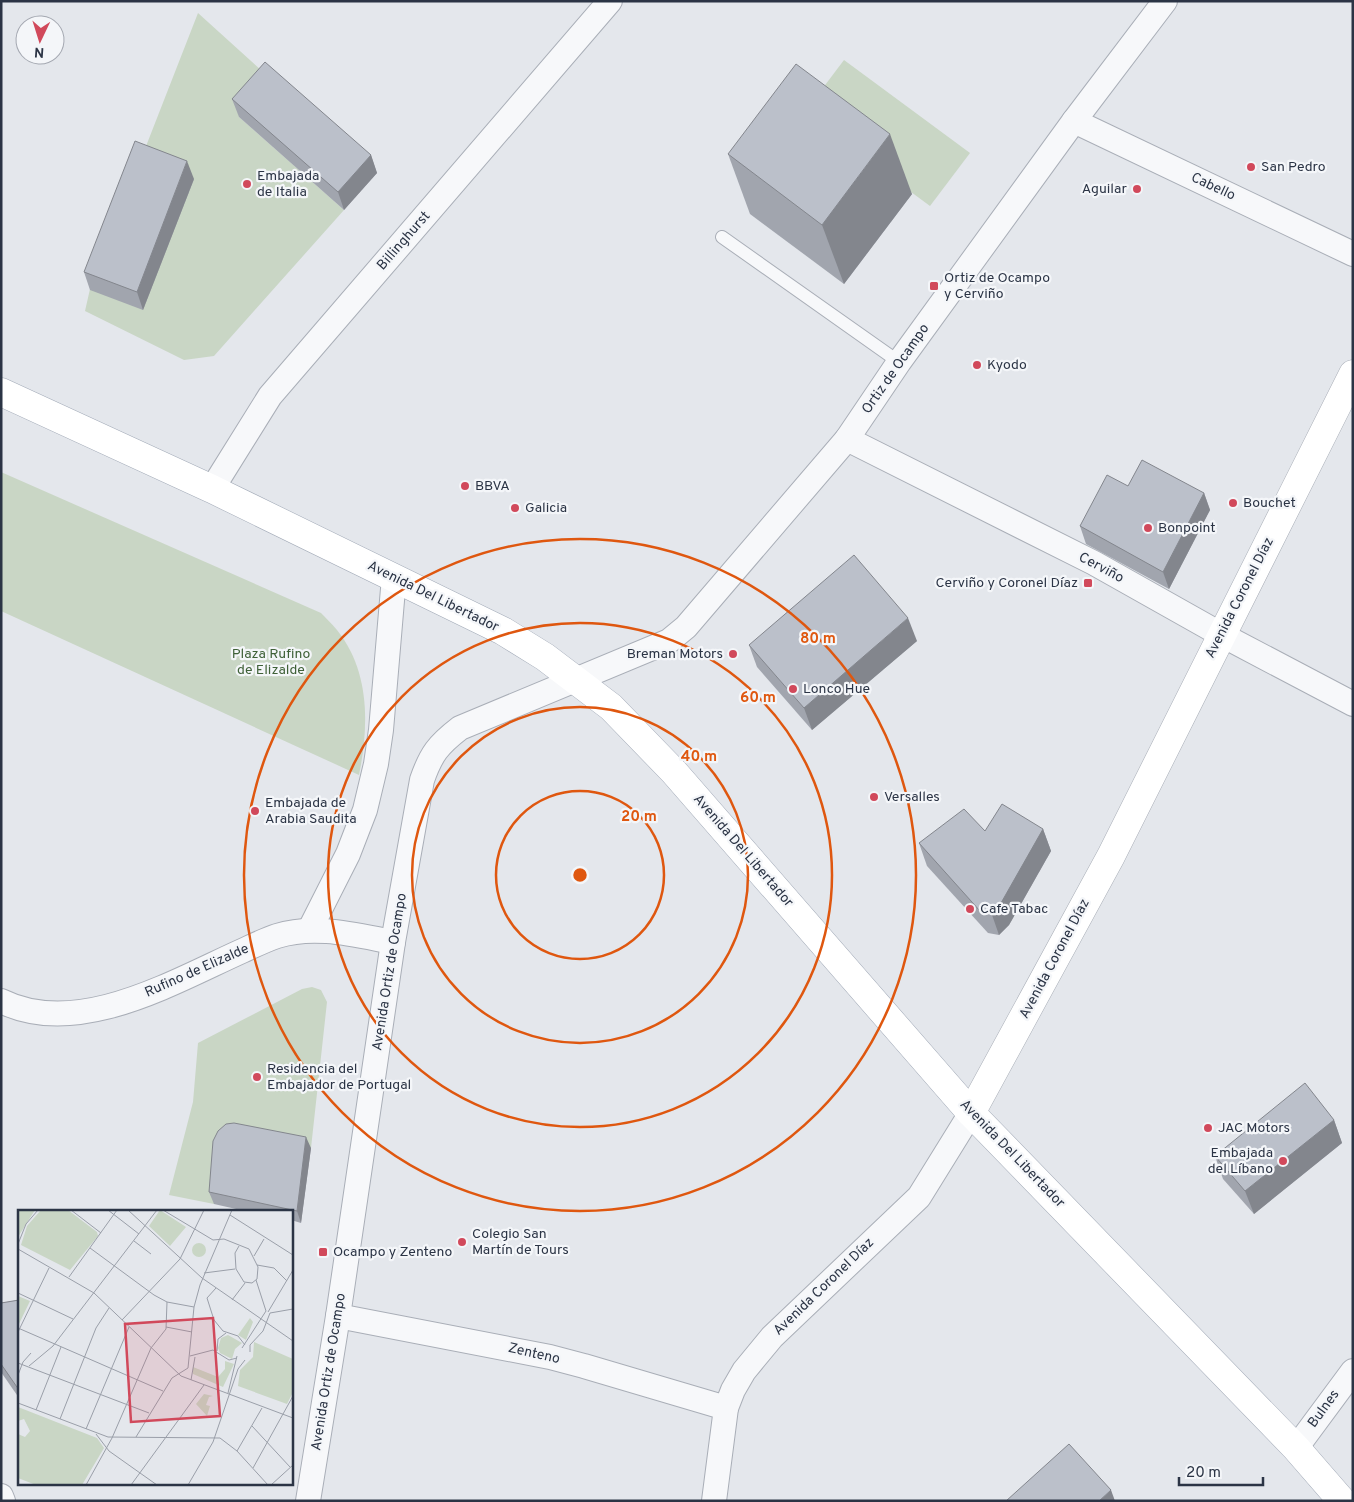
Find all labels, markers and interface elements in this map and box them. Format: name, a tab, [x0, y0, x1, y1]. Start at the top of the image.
north arrow	[15, 15, 65, 65]
text: N	[34, 43, 45, 60]
place label: San Pedro	[1261, 159, 1326, 176]
marker: San Pedro	[1245, 161, 1257, 173]
place label: Embajada de Italia	[257, 168, 319, 201]
street label: Cabello	[1188, 169, 1238, 205]
marker: Embajada de Italia	[241, 178, 253, 190]
place label: Aguilar	[1082, 181, 1128, 198]
marker: Aguilar	[1131, 183, 1143, 195]
street label: Billinghurst	[374, 208, 434, 274]
place label: Ortiz de Ocampo y Cerviño	[944, 270, 1050, 303]
marker: Ortiz de Ocampo y Cerviño	[928, 280, 940, 292]
street label: Ortiz de Ocampo	[859, 321, 933, 417]
place label: Kyodo	[987, 357, 1027, 374]
marker: Kyodo	[971, 359, 983, 371]
place label: BBVA	[475, 478, 510, 495]
marker: BBVA	[459, 480, 471, 492]
place label: Bouchet	[1243, 495, 1296, 512]
marker: Bouchet	[1227, 497, 1239, 509]
place label: Galicia	[525, 500, 567, 517]
marker: Galicia	[509, 502, 521, 514]
place label: Bonpoint	[1158, 520, 1216, 537]
marker: Bonpoint	[1142, 522, 1154, 534]
street label: Avenida Coronel Díaz	[1202, 535, 1278, 661]
street label: Cerviño	[1075, 549, 1127, 587]
street label: Avenida Del Libertador	[365, 558, 502, 636]
place label: Cerviño y Coronel Díaz	[935, 575, 1078, 592]
marker: Cerviño y Coronel Díaz	[1082, 577, 1094, 589]
text: 80 m	[800, 630, 836, 649]
park label: Plaza Rufino de Elizalde	[232, 646, 311, 679]
place label: Breman Motors	[627, 646, 723, 663]
marker: Breman Motors	[727, 648, 739, 660]
place label: Lonco Hue	[803, 681, 870, 698]
marker: Lonco Hue	[787, 683, 799, 695]
text: 60 m	[740, 689, 776, 708]
text: 40 m	[681, 748, 717, 767]
place label: Versalles	[884, 789, 940, 806]
street label: Avenida Del Libertador	[689, 791, 797, 911]
marker: Versalles	[868, 791, 880, 803]
place label: Embajada de Arabia Saudita	[265, 795, 357, 828]
marker: Embajada de Arabia Saudita	[249, 805, 261, 817]
text: 20 m	[621, 808, 657, 827]
centre of rings	[571, 866, 589, 884]
street label: Avenida Ortiz de Ocampo	[369, 892, 411, 1052]
street label: Avenida Coronel Díaz	[1016, 896, 1094, 1022]
place label: Cafe Tabac	[980, 901, 1048, 918]
marker: Cafe Tabac	[964, 903, 976, 915]
street label: Rufino de Elizalde	[142, 940, 252, 1002]
place label: Residencia del Embajador de Portugal	[267, 1061, 411, 1094]
marker: Residencia del Embajador de Portugal	[251, 1071, 263, 1083]
street label: Avenida Del Libertador	[956, 1096, 1069, 1212]
place label: JAC Motors	[1218, 1120, 1290, 1137]
marker: JAC Motors	[1202, 1122, 1214, 1134]
place label: Embajada del Líbano	[1208, 1145, 1273, 1178]
marker: Embajada del Líbano	[1277, 1155, 1289, 1167]
inset map	[18, 1210, 292, 1484]
place label: Colegio San Martín de Tours	[472, 1226, 569, 1259]
street label: Avenida Coronel Díaz	[770, 1235, 878, 1339]
marker: Colegio San Martín de Tours	[456, 1236, 468, 1248]
place label: Ocampo y Zenteno	[333, 1244, 453, 1261]
marker: Ocampo y Zenteno	[317, 1246, 329, 1258]
street label: Avenida Ortiz de Ocampo	[308, 1292, 350, 1452]
street label: Zenteno	[506, 1340, 562, 1368]
street label: Bulnes	[1305, 1387, 1343, 1431]
scale bar	[1179, 1454, 1263, 1486]
text: 20 m	[1186, 1464, 1221, 1483]

